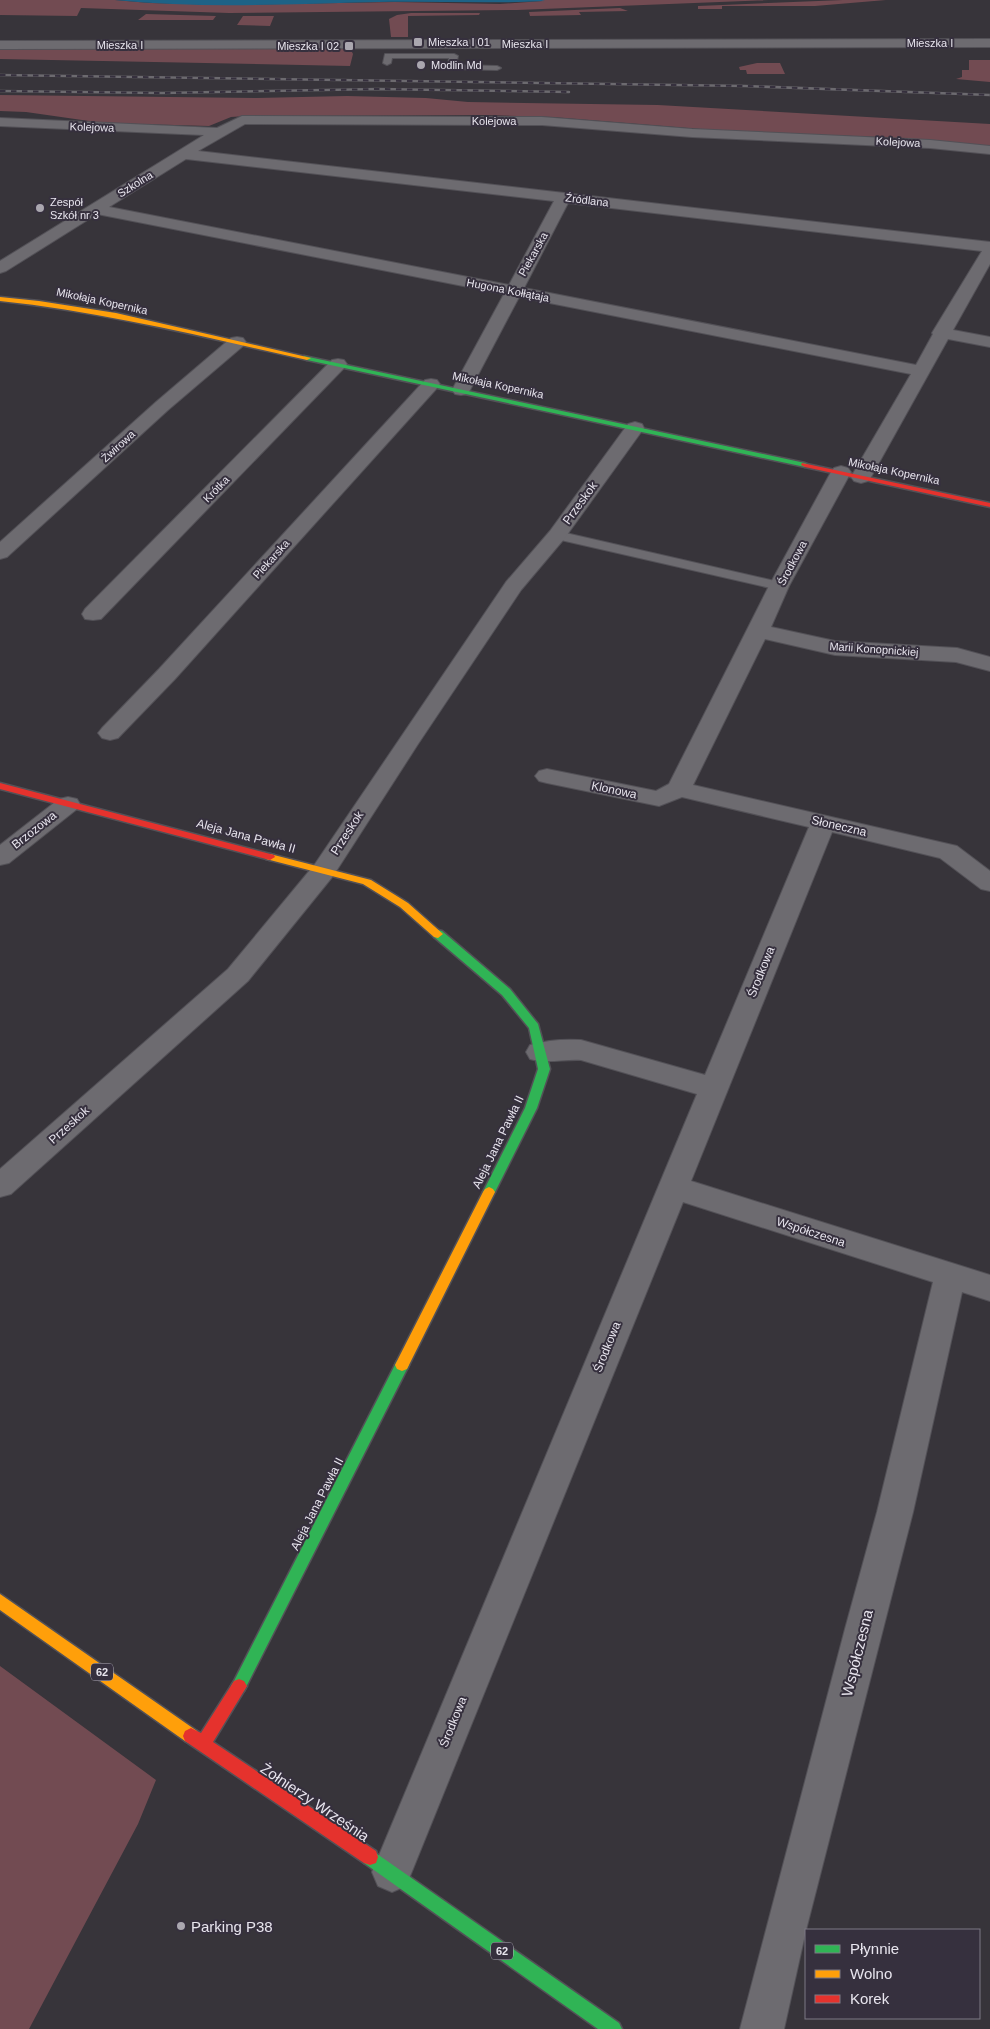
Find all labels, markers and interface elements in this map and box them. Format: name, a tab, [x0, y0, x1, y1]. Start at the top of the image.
marker: Mieszka I 01	[412, 36, 424, 48]
place label: Mieszka I 01	[428, 36, 490, 48]
street label: Mieszka I	[907, 37, 953, 49]
street label: Mieszka I	[502, 38, 548, 50]
street label: Mieszka I	[97, 39, 143, 51]
place label: Mieszka I 02	[277, 40, 339, 52]
marker: Mieszka I 02	[343, 40, 355, 52]
marker: Modlin Md	[415, 59, 427, 71]
place label: Modlin Md	[431, 59, 482, 71]
street label: Kolejowa	[472, 115, 517, 127]
street label: Kolejowa	[69, 120, 115, 134]
street label: Kolejowa	[875, 135, 921, 149]
street label: Szkolna	[115, 168, 156, 199]
street label: Źródlana	[565, 191, 610, 209]
place label: Zespół Szkół nr 3	[50, 196, 99, 221]
marker: Zespół Szkół nr 3	[34, 202, 46, 214]
street label: Piekarska	[516, 229, 550, 278]
street label: Hugona Kołłątaja	[466, 276, 551, 304]
street label: Mikołaja Kopernika	[55, 285, 150, 317]
street label: Mikołaja Kopernika	[451, 369, 546, 401]
street label: Żwirowa	[99, 427, 138, 464]
street label: Mikołaja Kopernika	[847, 455, 942, 487]
street label: Krótka	[201, 473, 232, 505]
street label: Przeskok	[560, 478, 601, 527]
street label: Piekarska	[250, 536, 292, 581]
street label: Środkowa	[775, 538, 809, 587]
street label: Marii Konopnickiej	[829, 640, 919, 658]
street label: Klonowa	[590, 778, 638, 802]
street label: Brzozowa	[9, 808, 59, 852]
street label: Przeskok	[328, 808, 367, 858]
street label: Słoneczna	[810, 813, 868, 839]
street label: Aleja Jana Pawła II	[195, 816, 297, 856]
street label: Środkowa	[744, 944, 778, 999]
street label: Aleja Jana Pawła II	[469, 1093, 527, 1191]
street label: Przeskok	[46, 1103, 93, 1147]
street label: Współczesna	[775, 1214, 847, 1250]
street label: Środkowa	[590, 1319, 624, 1374]
street label: Aleja Jana Pawła II	[288, 1455, 346, 1553]
street label: Współczesna	[838, 1607, 876, 1698]
road number: 62	[91, 1664, 113, 1680]
street label: Środkowa	[436, 1694, 470, 1749]
street label: Żołnierzy Września	[257, 1759, 373, 1845]
place label: Parking P38	[191, 1918, 273, 1935]
marker: Parking P38	[175, 1920, 187, 1932]
legend	[805, 1929, 980, 2019]
text: Płynnie	[850, 1940, 899, 1957]
road number: 62	[491, 1942, 513, 1960]
text: Wolno	[850, 1965, 892, 1982]
text: Korek	[850, 1990, 890, 2007]

